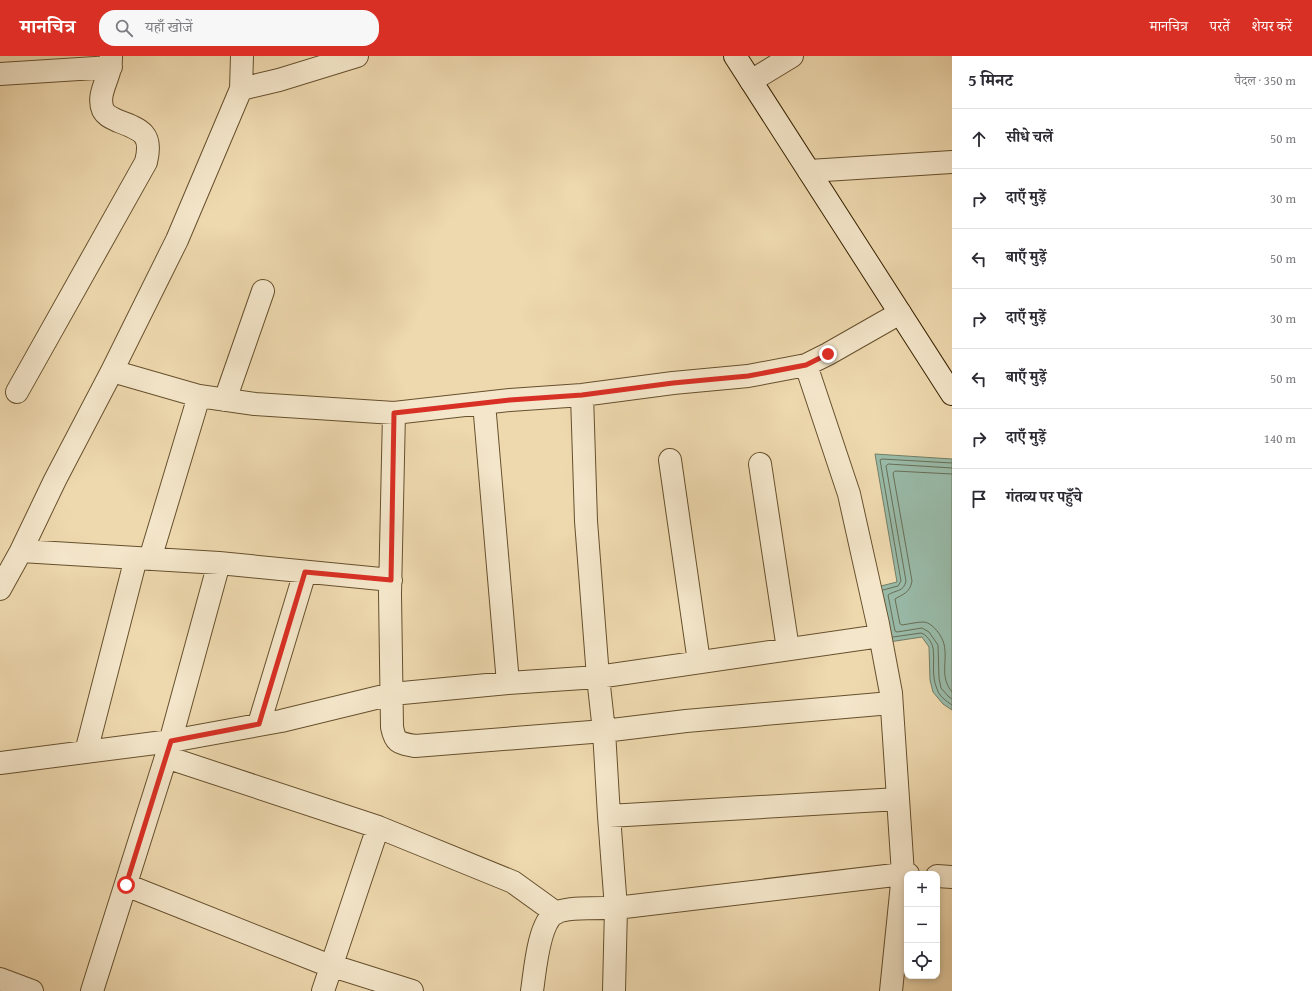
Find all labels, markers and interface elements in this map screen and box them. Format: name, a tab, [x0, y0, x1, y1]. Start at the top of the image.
search box	[99, 10, 379, 46]
text: मानचित्र	[20, 12, 75, 40]
text: यहाँ खोजें	[145, 16, 193, 37]
text: मानचित्र	[1150, 16, 1188, 36]
text: परतें	[1210, 16, 1230, 36]
text: शेयर करें	[1252, 16, 1292, 36]
icon: search	[113, 17, 135, 39]
text: 5 मिनट	[968, 67, 1013, 92]
text: पैदल · 350 m	[1235, 71, 1296, 90]
text: सीधे चलें	[1006, 126, 1053, 147]
icon: ahead	[968, 128, 990, 150]
text: 50 m	[1270, 129, 1296, 148]
text: दाएँ मुड़ें	[1006, 186, 1046, 207]
icon: right	[968, 188, 990, 210]
text: 30 m	[1270, 189, 1296, 208]
text: बाएँ मुड़ें	[1006, 246, 1047, 267]
icon: left	[968, 248, 990, 270]
text: 50 m	[1270, 249, 1296, 268]
text: दाएँ मुड़ें	[1006, 306, 1046, 327]
icon: right	[968, 308, 990, 330]
text: 30 m	[1270, 309, 1296, 328]
route end	[819, 345, 837, 363]
text: बाएँ मुड़ें	[1006, 366, 1047, 387]
icon: left	[968, 368, 990, 390]
text: 50 m	[1270, 369, 1296, 388]
text: दाएँ मुड़ें	[1006, 426, 1046, 447]
icon: right	[968, 428, 990, 450]
text: 140 m	[1264, 429, 1296, 448]
text: गंतव्य पर पहुँचे	[1006, 486, 1082, 507]
icon: arrive	[968, 488, 990, 510]
map controls	[904, 871, 940, 979]
button: +	[904, 871, 940, 907]
route start	[117, 876, 135, 894]
button: −	[904, 907, 940, 943]
button: locate	[904, 943, 940, 979]

